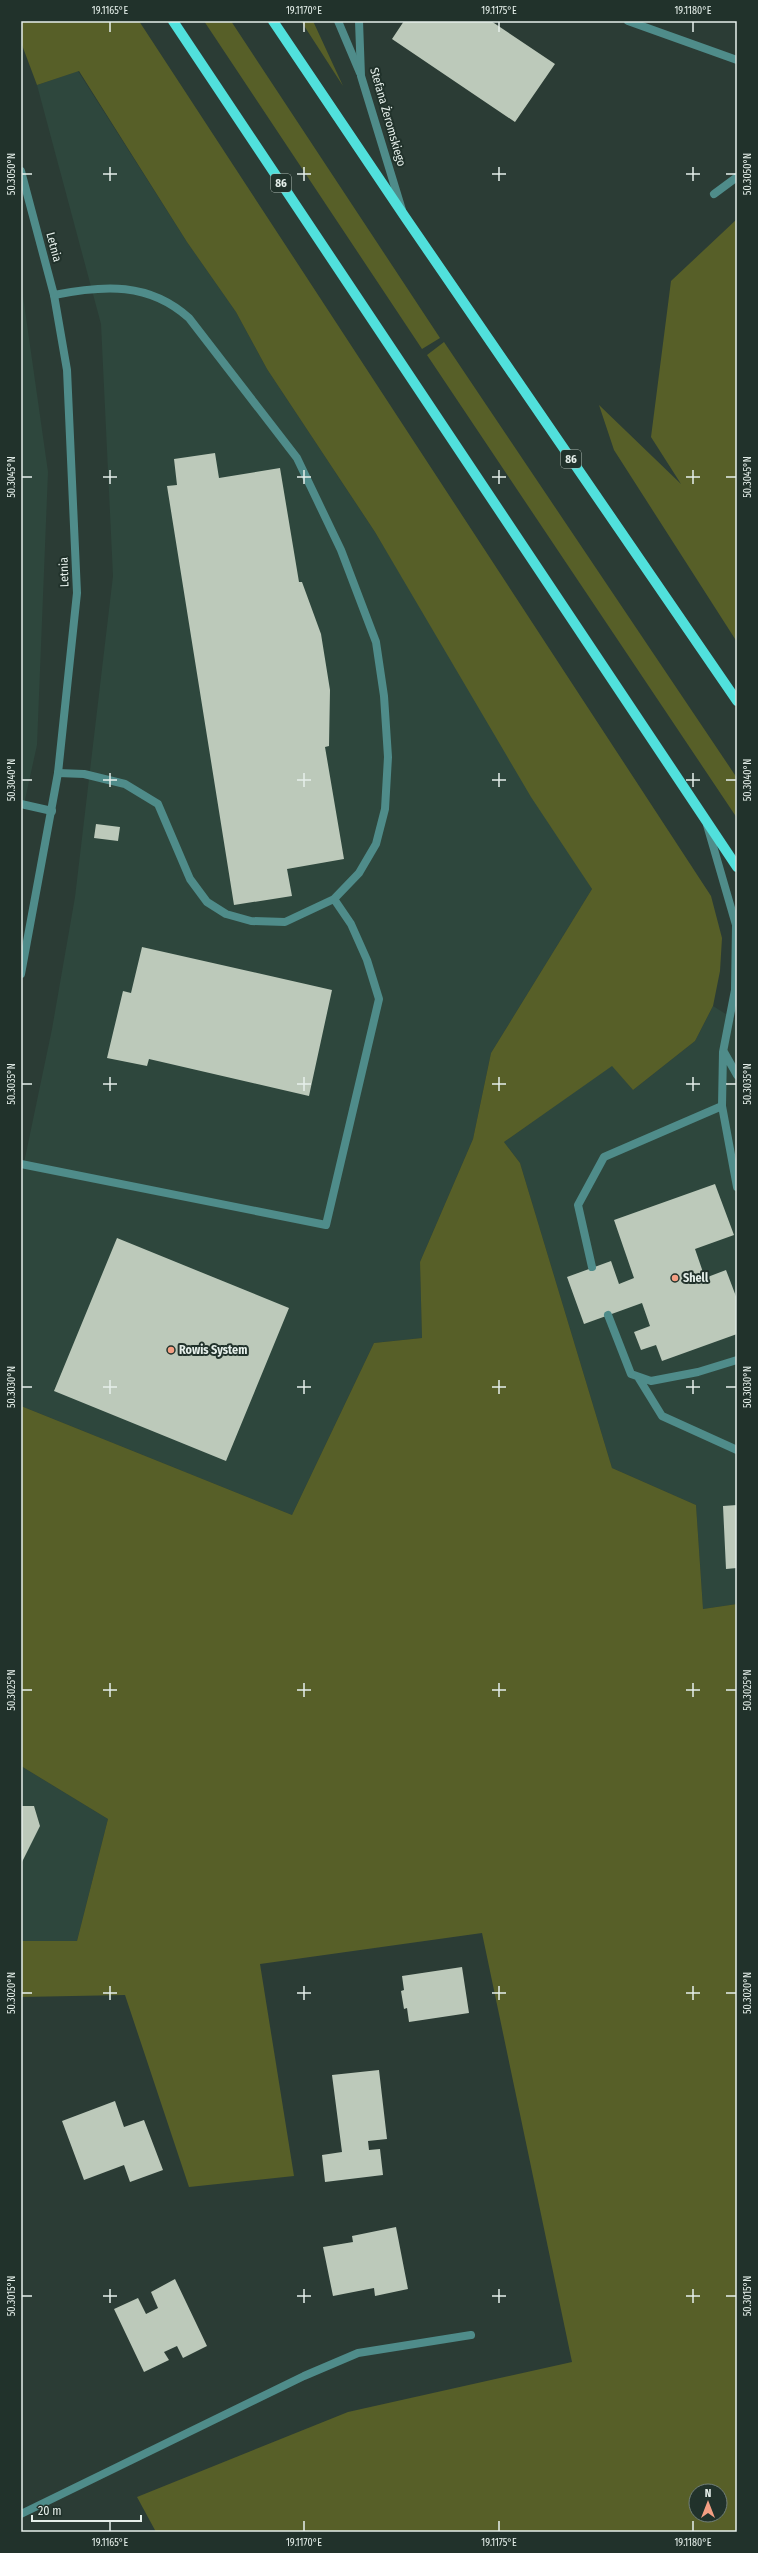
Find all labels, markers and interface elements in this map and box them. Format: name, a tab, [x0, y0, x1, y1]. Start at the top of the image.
text: 19.1165°E	[92, 5, 128, 17]
text: 19.1170°E	[286, 5, 322, 17]
text: 19.1175°E	[481, 5, 517, 17]
text: 19.1180°E	[674, 5, 712, 17]
street label: Stefana Żeromskiego	[367, 66, 410, 168]
text: 50.3050°N	[6, 153, 18, 195]
text: 50.3050°N	[742, 153, 754, 195]
road number: 86	[271, 174, 291, 192]
street label: Letnia	[43, 231, 65, 263]
road number: 86	[561, 450, 581, 468]
text: 50.3045°N	[6, 456, 18, 498]
text: 50.3045°N	[742, 456, 754, 498]
street label: Letnia	[56, 557, 72, 587]
text: 50.3040°N	[6, 759, 18, 801]
text: 50.3040°N	[742, 759, 754, 801]
text: 50.3035°N	[6, 1063, 18, 1105]
text: 50.3035°N	[742, 1063, 754, 1105]
place label: Shell	[683, 1271, 709, 1285]
marker: Shell	[670, 1273, 680, 1283]
place label: Rowis System	[179, 1343, 247, 1357]
marker: Rowis System	[166, 1345, 176, 1355]
text: 50.3030°N	[6, 1366, 18, 1408]
text: 50.3030°N	[742, 1366, 754, 1408]
text: 50.3025°N	[6, 1669, 18, 1711]
text: 50.3025°N	[742, 1669, 754, 1711]
text: 50.3020°N	[6, 1972, 18, 2014]
text: 50.3020°N	[742, 1972, 754, 2014]
text: 50.3015°N	[6, 2276, 18, 2316]
text: 50.3015°N	[742, 2276, 754, 2316]
north arrow	[688, 2483, 728, 2523]
text: N	[705, 2487, 711, 2500]
scale bar	[32, 2497, 141, 2523]
text: 20 m	[38, 2504, 62, 2518]
text: 19.1165°E	[92, 2537, 128, 2549]
text: 19.1170°E	[286, 2537, 322, 2549]
text: 19.1175°E	[481, 2537, 517, 2549]
text: 19.1180°E	[674, 2537, 712, 2549]

